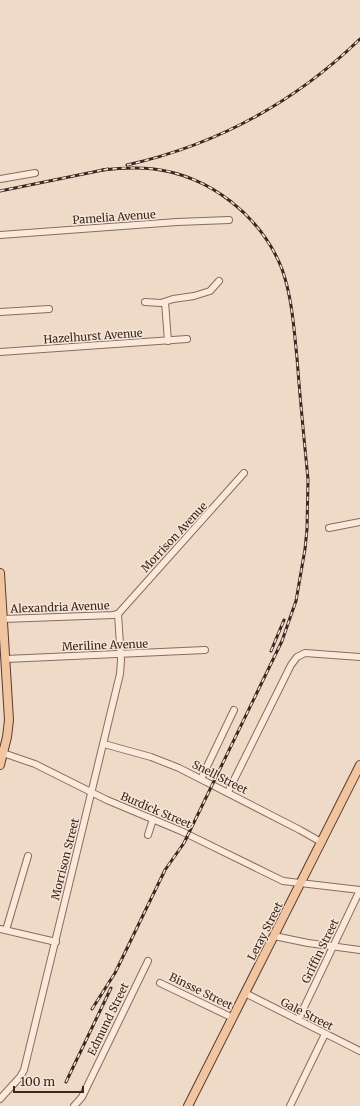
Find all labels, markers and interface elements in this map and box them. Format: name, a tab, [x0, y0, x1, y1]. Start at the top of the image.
street label: Pamelia Avenue	[72, 207, 156, 227]
street label: Hazelhurst Avenue	[43, 326, 143, 346]
street label: Morrison Avenue	[138, 499, 210, 575]
street label: Alexandria Avenue	[9, 598, 110, 616]
street label: Meriline Avenue	[62, 636, 149, 654]
street label: Snell Street	[190, 757, 251, 797]
street label: Burdick Street	[119, 789, 194, 831]
street label: Morrison Street	[48, 816, 82, 901]
street label: Leray Street	[244, 899, 286, 963]
street label: Griffin Street	[298, 916, 342, 985]
street label: Binsse Street	[167, 970, 236, 1013]
street label: Edmund Street	[84, 980, 132, 1058]
street label: Gale Street	[278, 995, 336, 1034]
scale bar	[14, 1068, 83, 1094]
text: 100 m	[20, 1074, 55, 1089]

